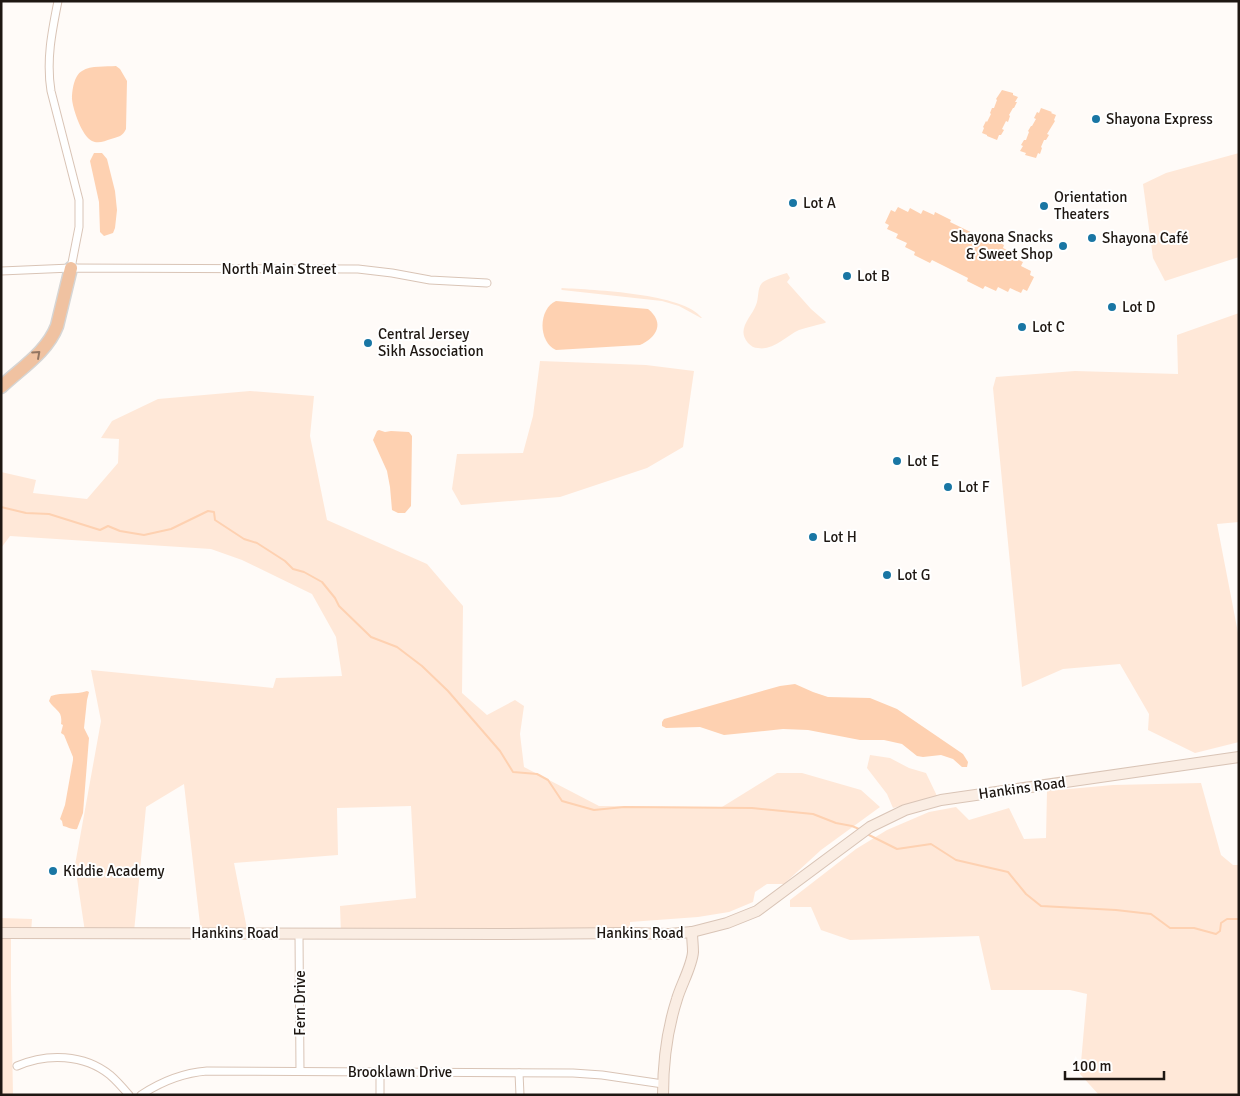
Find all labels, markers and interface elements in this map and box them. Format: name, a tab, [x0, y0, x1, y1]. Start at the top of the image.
place label: Shayona Express	[1106, 110, 1213, 128]
marker: Shayona Express	[1090, 113, 1102, 125]
place label: Orientation Theaters	[1054, 188, 1128, 223]
place label: Lot A	[803, 194, 836, 212]
marker: Lot A	[787, 197, 799, 209]
marker: Orientation Theaters	[1038, 200, 1050, 212]
place label: Shayona Snacks & Sweet Shop	[950, 228, 1053, 263]
place label: Shayona Café	[1102, 229, 1189, 247]
marker: Shayona Café	[1086, 232, 1098, 244]
marker: Shayona Snacks & Sweet Shop	[1057, 240, 1069, 252]
street label: North Main Street	[222, 260, 336, 278]
place label: Lot B	[857, 267, 890, 285]
marker: Lot B	[841, 270, 853, 282]
place label: Lot D	[1122, 298, 1155, 316]
marker: Lot D	[1106, 301, 1118, 313]
place label: Lot C	[1032, 318, 1065, 336]
marker: Lot C	[1016, 321, 1028, 333]
place label: Central Jersey Sikh Association	[378, 325, 484, 360]
marker: Central Jersey Sikh Association	[362, 337, 374, 349]
one-way arrow	[32, 351, 41, 360]
place label: Lot E	[907, 452, 939, 470]
marker: Lot E	[891, 455, 903, 467]
place label: Lot F	[958, 478, 990, 496]
marker: Lot F	[942, 481, 954, 493]
place label: Lot H	[823, 528, 857, 546]
marker: Lot H	[807, 531, 819, 543]
place label: Lot G	[897, 566, 930, 584]
marker: Lot G	[881, 569, 893, 581]
street label: Hankins Road	[977, 773, 1067, 803]
place label: Kiddie Academy	[63, 862, 165, 880]
marker: Kiddie Academy	[47, 865, 59, 877]
street label: Hankins Road	[191, 924, 279, 942]
street label: Hankins Road	[596, 924, 684, 942]
street label: Fern Drive	[291, 970, 309, 1036]
scale bar	[1065, 1048, 1164, 1080]
text: 100 m	[1072, 1057, 1112, 1075]
street label: Brooklawn Drive	[348, 1063, 452, 1081]

